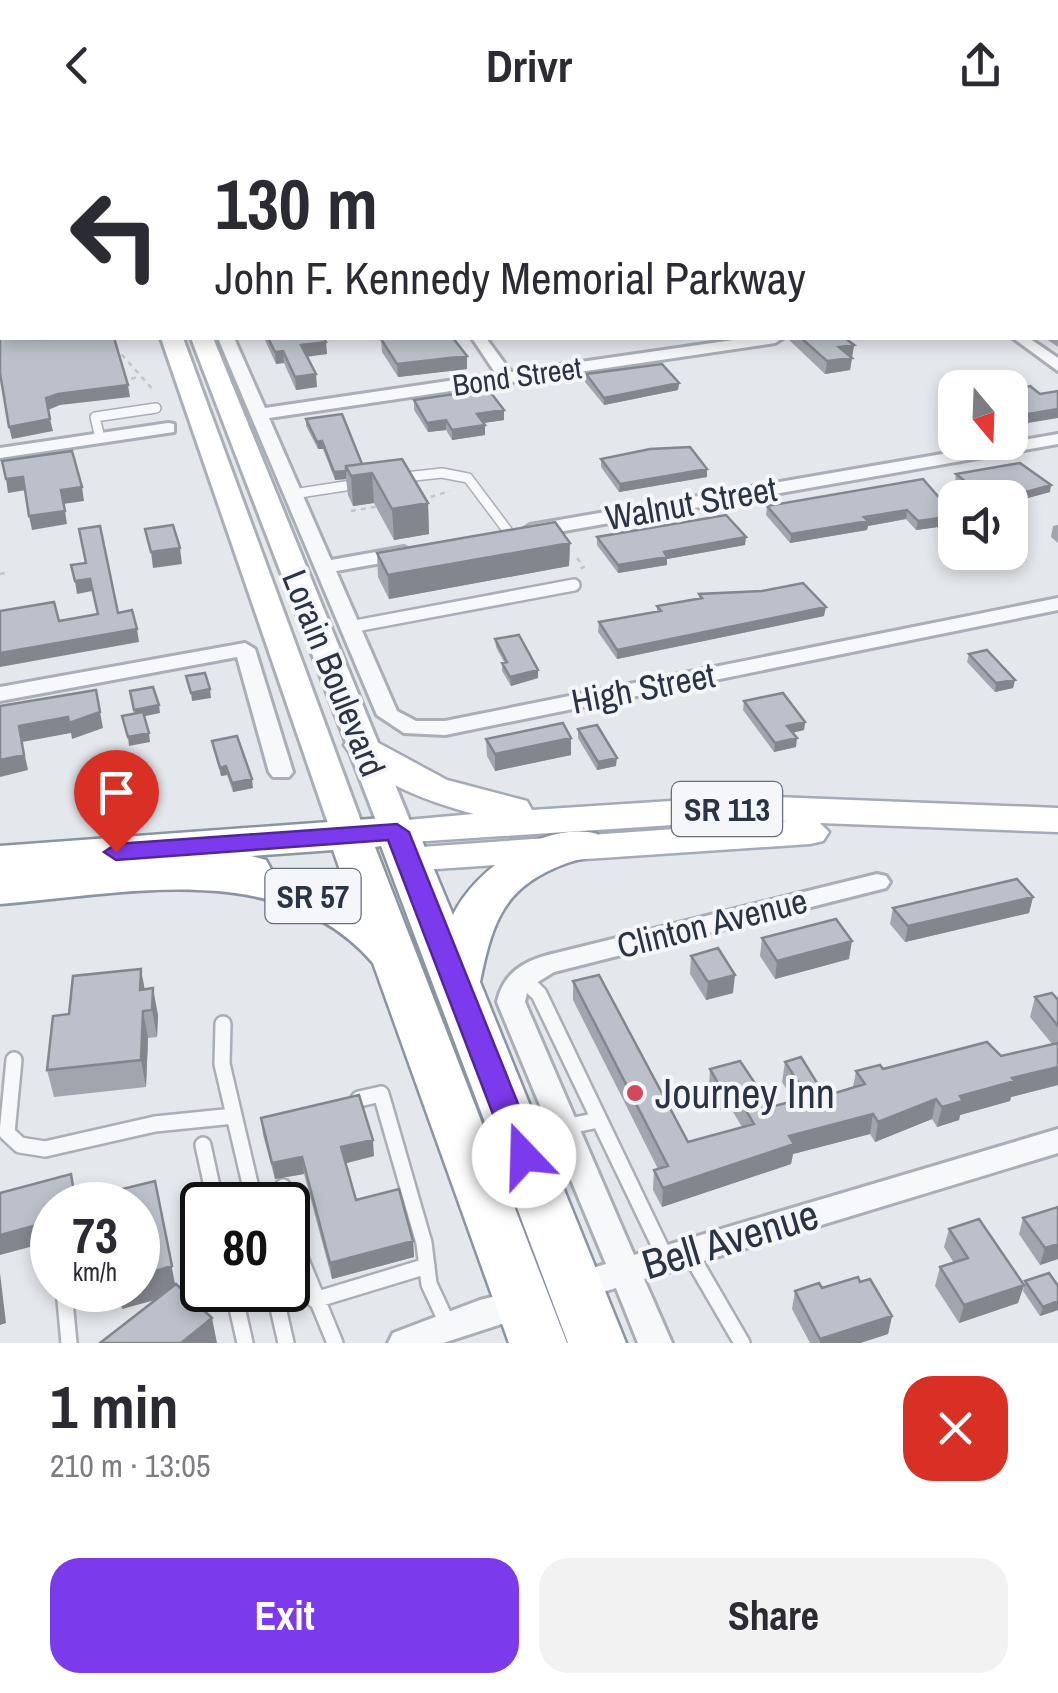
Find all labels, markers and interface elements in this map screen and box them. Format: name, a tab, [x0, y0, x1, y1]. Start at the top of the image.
text: Drivr	[486, 35, 572, 96]
icon: back	[50, 38, 105, 93]
icon: share	[953, 38, 1008, 93]
text: 130 m	[215, 157, 378, 251]
icon: left	[50, 170, 180, 300]
text: John F. Kennedy Memorial Parkway	[215, 247, 806, 308]
street label: Bond Street	[450, 347, 584, 405]
north arrow	[938, 370, 1028, 460]
map controls	[938, 370, 1028, 570]
street label: Walnut Street	[602, 465, 780, 541]
button: sound	[938, 480, 1028, 570]
street label: Lorain Boulevard	[271, 563, 397, 783]
street label: High Street	[567, 651, 719, 725]
pin	[74, 750, 159, 853]
icon: arrive	[89, 765, 144, 820]
road number: SR 113	[672, 782, 782, 836]
road number: SR 57	[266, 869, 360, 923]
street label: Clinton Avenue	[612, 877, 812, 969]
place label: Journey Inn	[655, 1065, 835, 1121]
marker: Journey Inn	[624, 1082, 646, 1104]
position arrow	[472, 1104, 576, 1208]
speed limit sign: 80	[180, 1182, 310, 1312]
street label: Bell Avenue	[635, 1186, 825, 1292]
text: 73	[72, 1201, 118, 1269]
text: km/h	[73, 1255, 117, 1289]
text: 1 min	[50, 1366, 179, 1447]
button: close	[903, 1376, 1008, 1481]
text: 210 m · 13:05	[50, 1444, 210, 1487]
button: Exit	[50, 1558, 519, 1673]
button: Share	[539, 1558, 1008, 1673]

